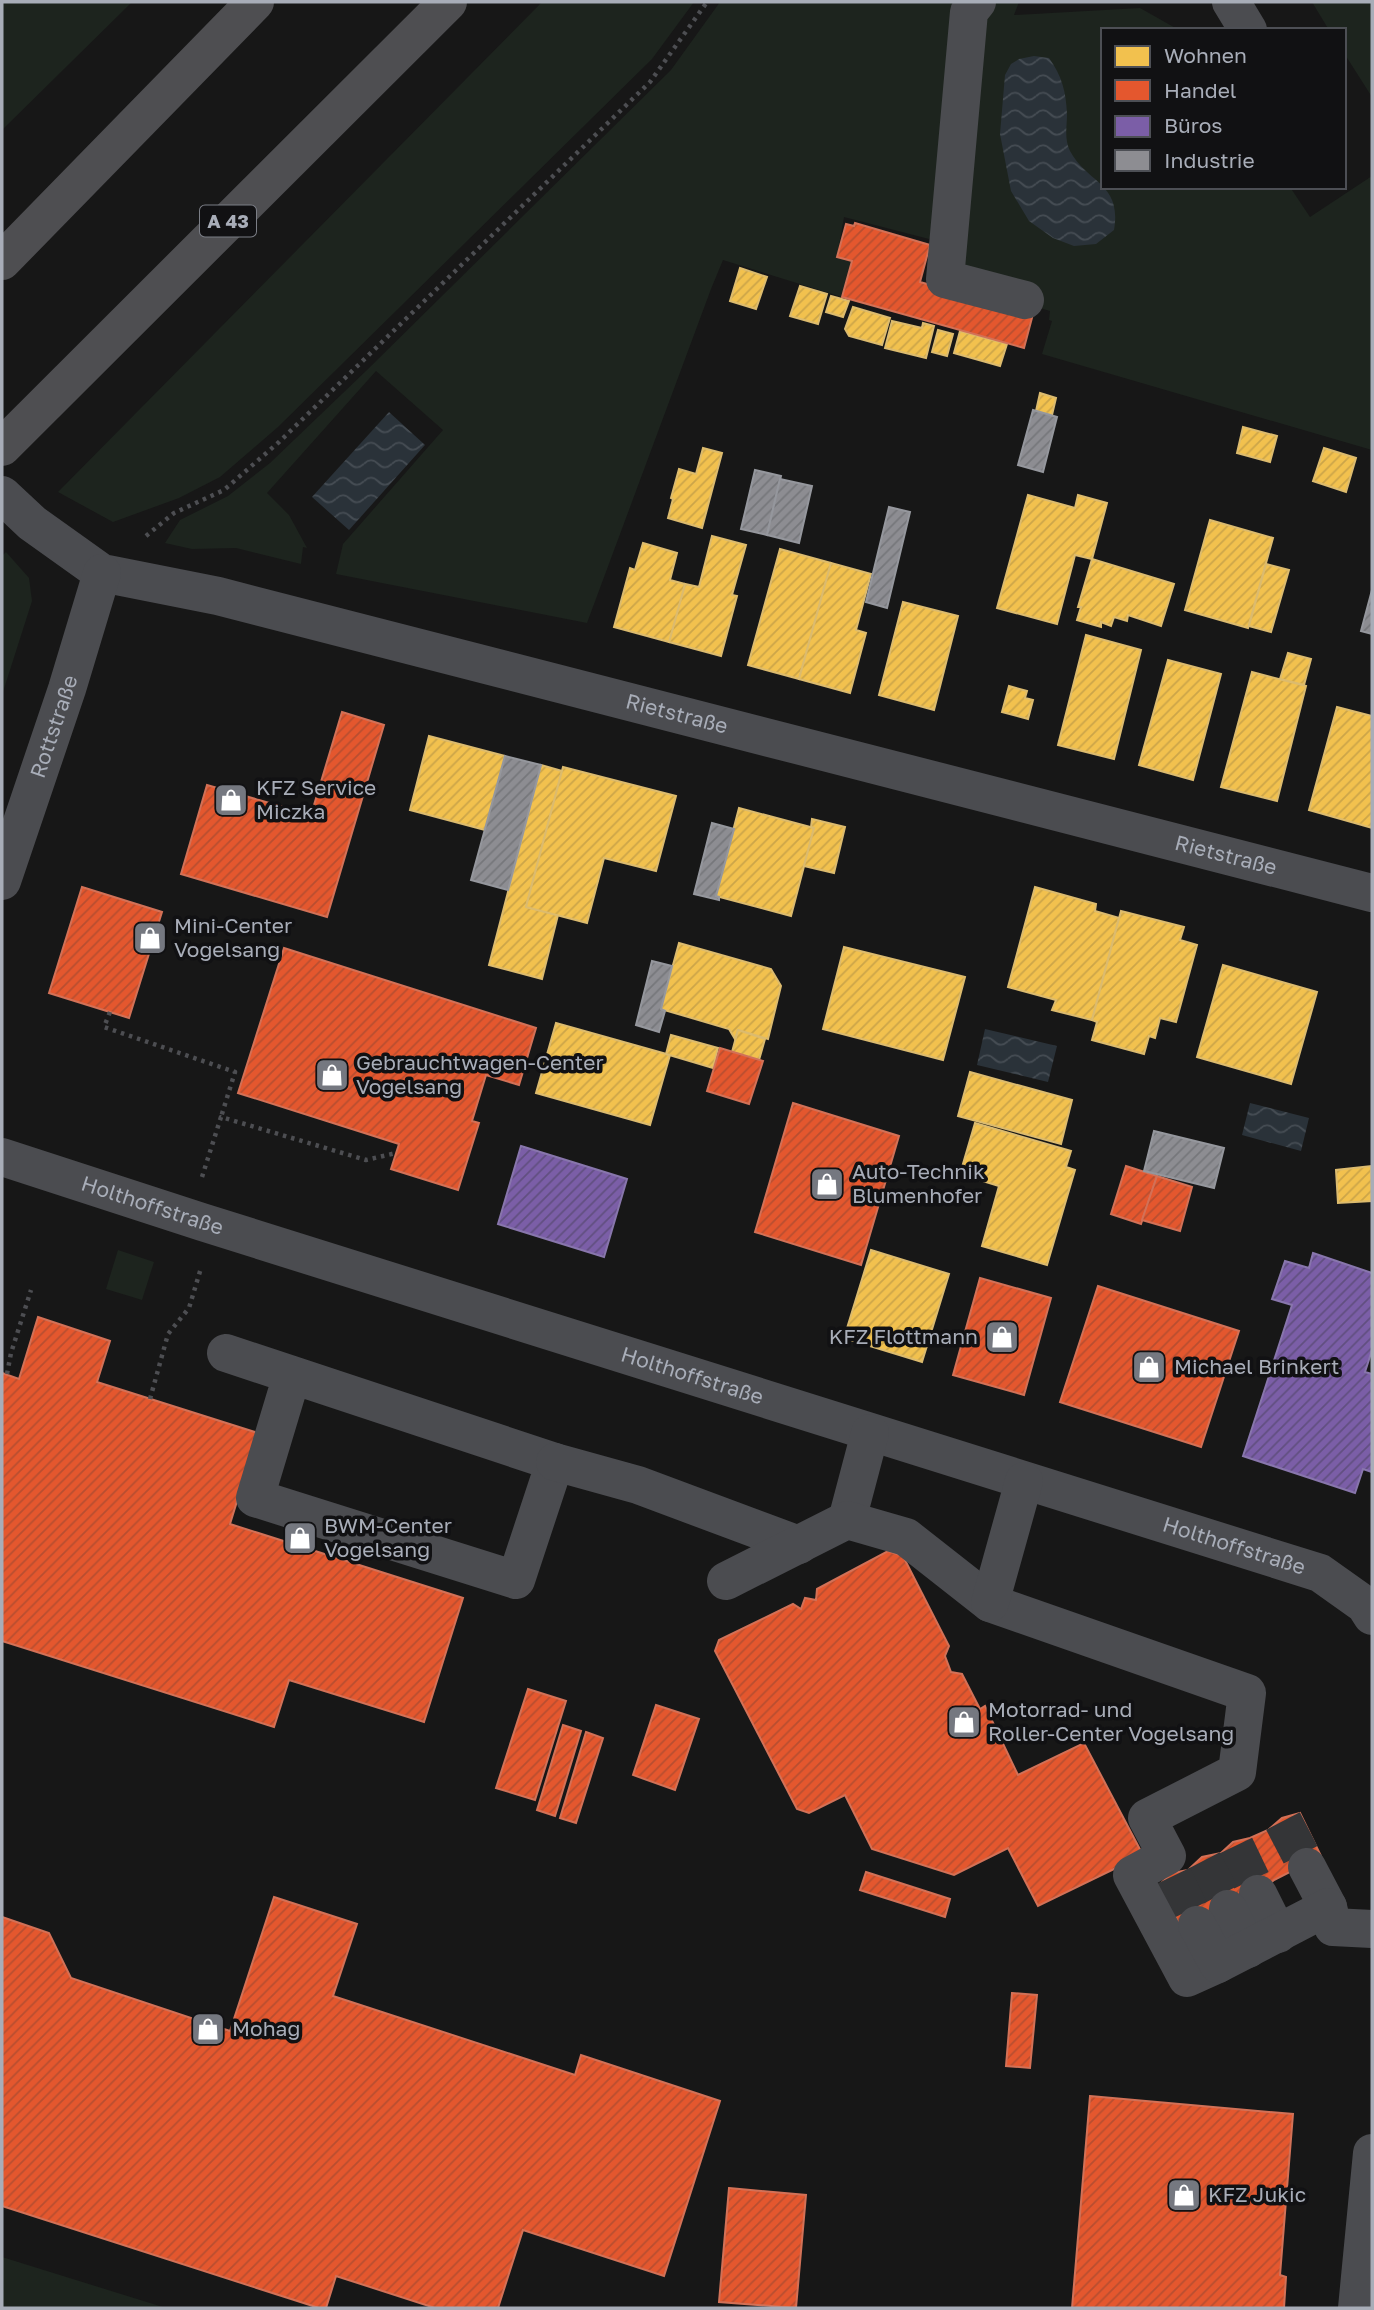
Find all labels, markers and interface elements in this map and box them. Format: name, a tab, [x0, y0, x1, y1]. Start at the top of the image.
legend	[1101, 28, 1346, 189]
text: Wohnen	[1164, 42, 1247, 68]
text: Handel	[1164, 77, 1237, 103]
text: Büros	[1164, 112, 1223, 138]
text: Industrie	[1164, 147, 1255, 173]
road number: A 43	[200, 206, 256, 236]
street label: Rottstraße	[24, 672, 82, 781]
street label: Rietstraße	[623, 688, 731, 739]
place label: KFZ Service Miczka	[256, 774, 376, 824]
shop icon: KFZ Service Miczka	[212, 781, 250, 819]
street label: Rietstraße	[1172, 829, 1280, 880]
place label: Mini-Center Vogelsang	[174, 912, 292, 962]
shop icon: Mini-Center Vogelsang	[131, 919, 169, 957]
place label: Gebrauchtwagen-Center Vogelsang	[356, 1049, 604, 1099]
shop icon: Gebrauchtwagen-Center Vogelsang	[313, 1056, 351, 1094]
place label: Auto-Technik Blumenhofer	[852, 1158, 985, 1208]
shop icon: Auto-Technik Blumenhofer	[808, 1165, 846, 1203]
street label: Holthoffstraße	[78, 1170, 227, 1240]
shop icon: KFZ Flottmann	[983, 1318, 1021, 1356]
place label: KFZ Flottmann	[829, 1323, 978, 1349]
street label: Holthoffstraße	[618, 1340, 767, 1409]
shop icon: Michael Brinkert	[1130, 1348, 1168, 1386]
place label: Michael Brinkert	[1174, 1353, 1340, 1379]
street label: Holthoffstraße	[1160, 1510, 1309, 1580]
place label: BWM-Center Vogelsang	[324, 1512, 452, 1562]
shop icon: BWM-Center Vogelsang	[281, 1519, 319, 1557]
place label: Motorrad- und Roller-Center Vogelsang	[988, 1696, 1234, 1746]
shop icon: Motorrad- und Roller-Center Vogelsang	[945, 1703, 983, 1741]
shop icon: Mohag	[189, 2010, 227, 2048]
place label: Mohag	[232, 2015, 300, 2041]
shop icon: KFZ Jukic	[1165, 2176, 1203, 2214]
place label: KFZ Jukic	[1208, 2181, 1306, 2207]

